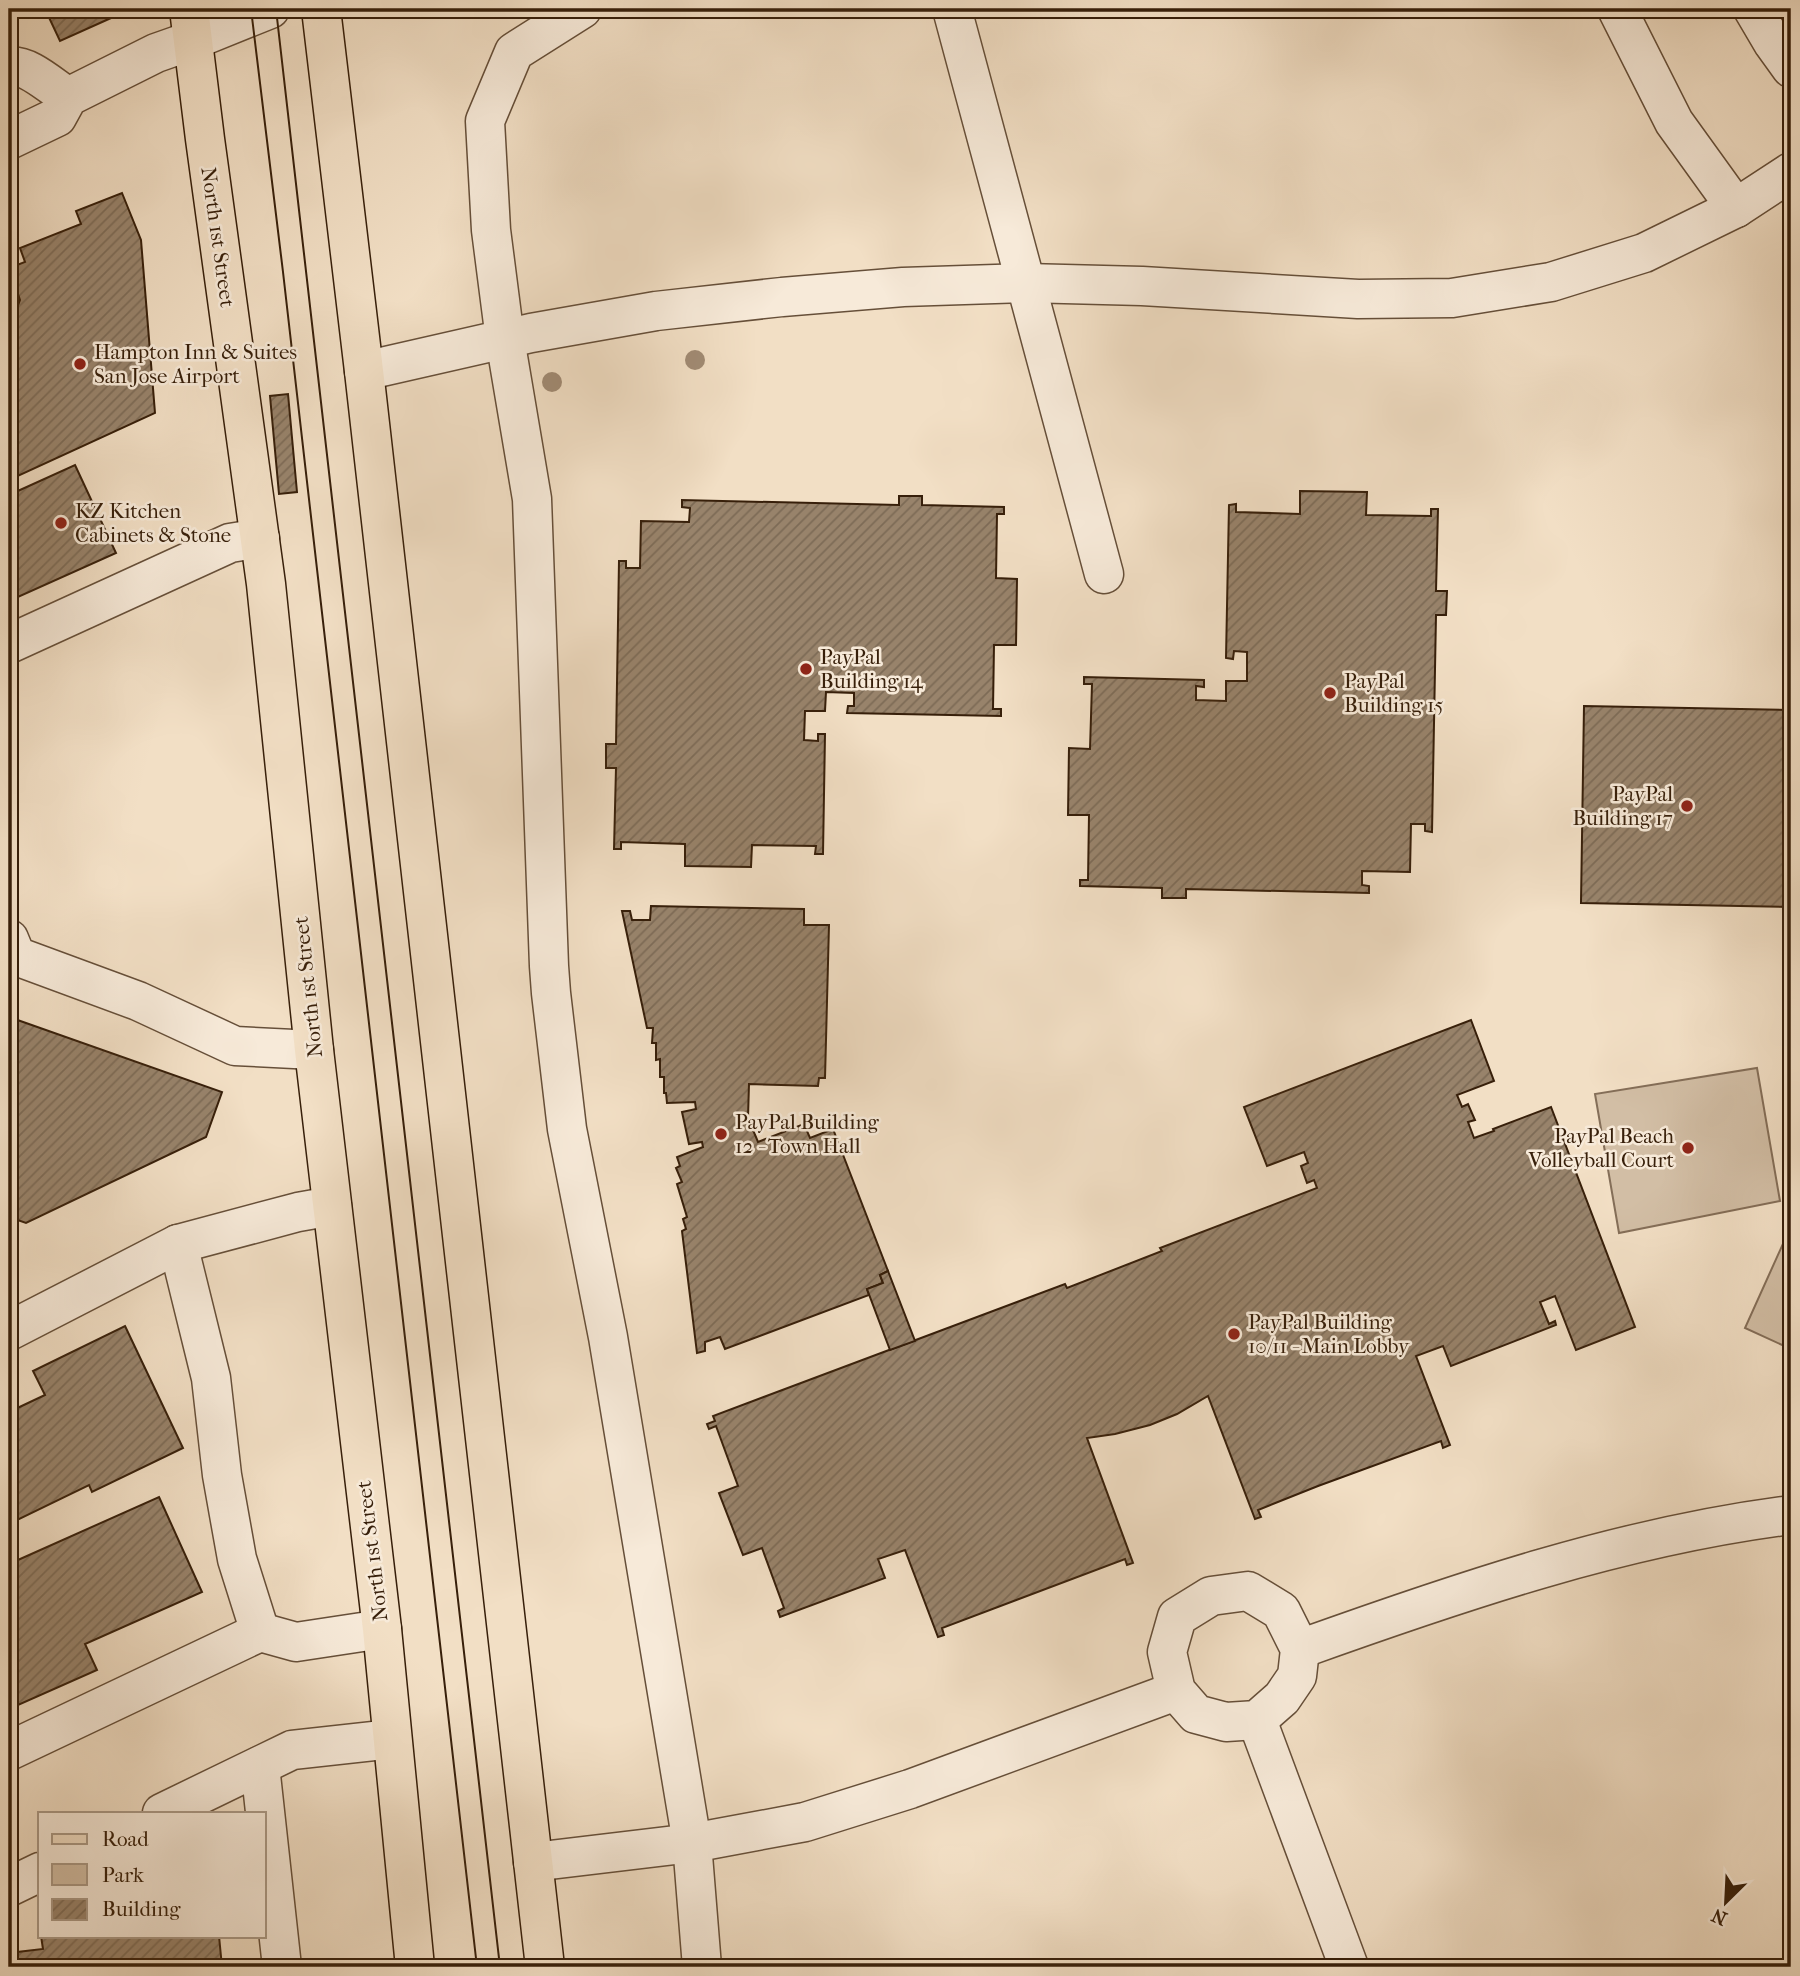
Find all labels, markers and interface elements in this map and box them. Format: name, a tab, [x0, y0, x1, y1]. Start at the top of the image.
street label: North 1st Street	[196, 165, 240, 309]
place label: Hampton Inn & Suites San Jose Airport	[94, 340, 297, 388]
marker: Hampton Inn & Suites San Jose Airport	[72, 356, 88, 372]
place label: KZ Kitchen Cabinets & Stone	[75, 499, 231, 547]
marker: KZ Kitchen Cabinets & Stone	[53, 515, 69, 531]
place label: PayPal Building 14	[820, 645, 923, 693]
marker: PayPal Building 14	[798, 661, 814, 677]
place label: PayPal Building 15	[1344, 669, 1443, 717]
marker: PayPal Building 15	[1322, 685, 1338, 701]
place label: PayPal Building 17	[1572, 782, 1673, 830]
marker: PayPal Building 17	[1679, 798, 1695, 814]
street label: North 1st Street	[289, 915, 327, 1059]
place label: PayPal Building 12 - Town Hall	[735, 1110, 880, 1158]
place label: PayPal Beach Volleyball Court	[1528, 1124, 1674, 1172]
marker: PayPal Building 12 - Town Hall	[713, 1126, 729, 1142]
marker: PayPal Beach Volleyball Court	[1680, 1140, 1696, 1156]
place label: PayPal Building 10/11 - Main Lobby	[1248, 1310, 1410, 1358]
marker: PayPal Building 10/11 - Main Lobby	[1226, 1326, 1242, 1342]
street label: North 1st Street	[351, 1479, 393, 1623]
legend	[38, 1812, 266, 1938]
text: Road	[102, 1827, 149, 1851]
text: Park	[102, 1863, 144, 1887]
north arrow	[1692, 1868, 1762, 1938]
text: Building	[102, 1897, 181, 1921]
text: N	[1708, 1903, 1731, 1930]

